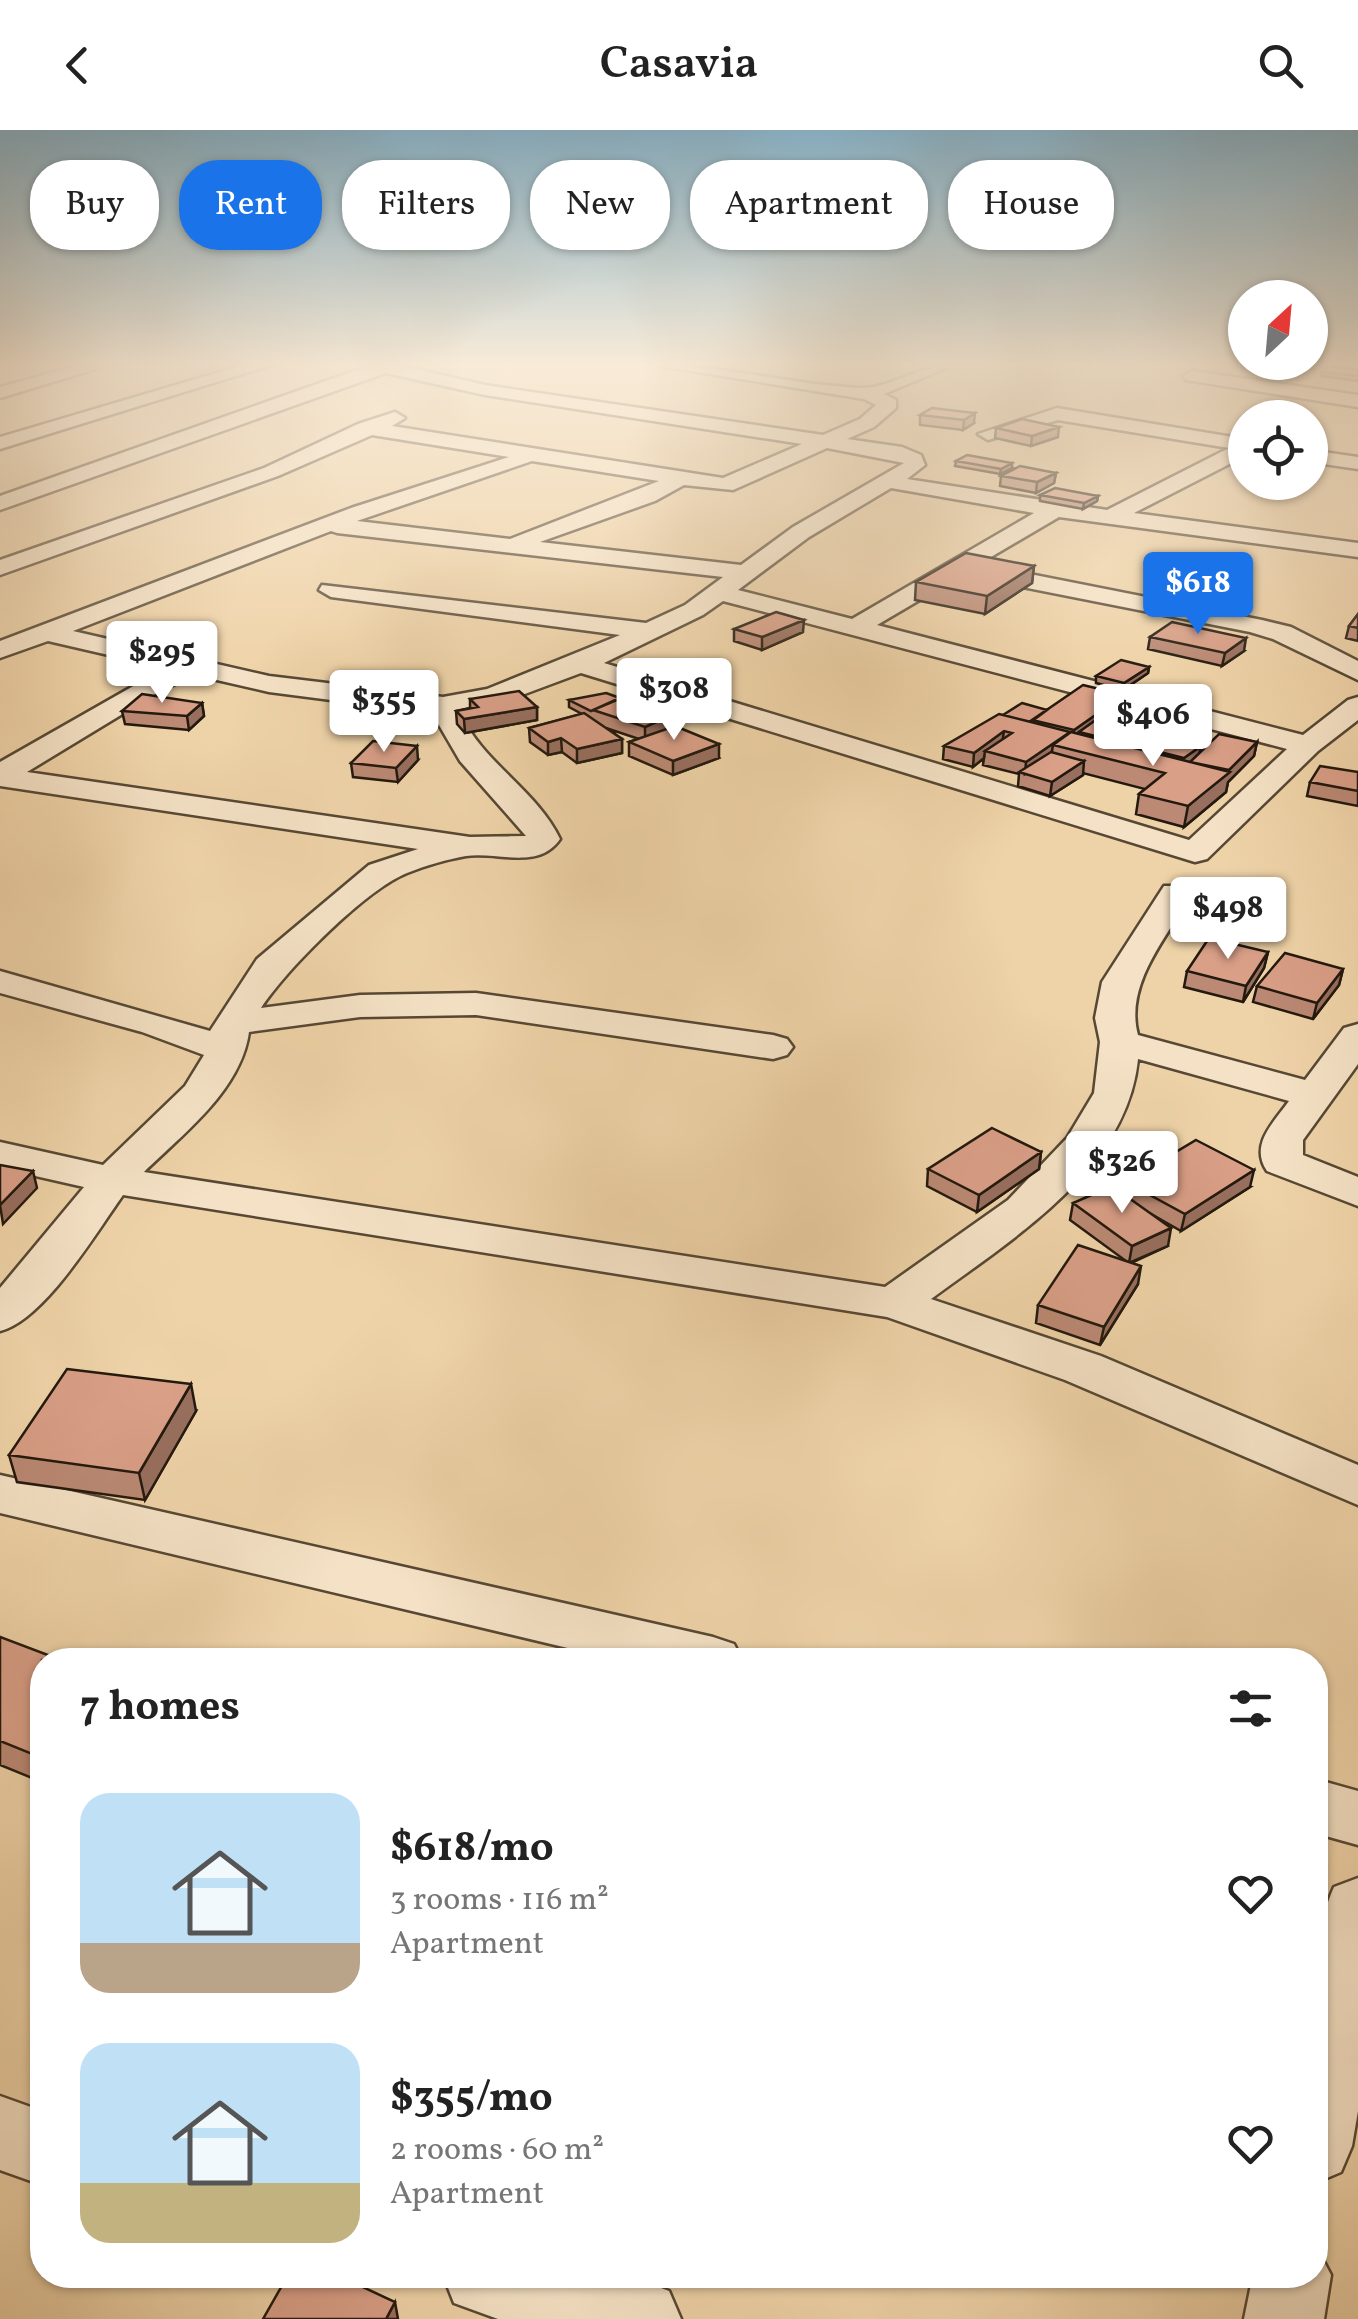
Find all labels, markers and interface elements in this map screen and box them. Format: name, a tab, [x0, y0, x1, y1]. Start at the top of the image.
text: Casavia	[600, 34, 758, 97]
icon: back	[50, 38, 105, 93]
icon: search	[1253, 38, 1308, 93]
chip: Buy	[30, 160, 159, 250]
chip: Rent	[179, 160, 322, 250]
chip: Filters	[342, 160, 510, 250]
chip: New	[530, 160, 670, 250]
chip: Apartment	[690, 160, 928, 250]
chip: House	[948, 160, 1114, 250]
north arrow	[1228, 280, 1328, 380]
map controls	[1228, 280, 1328, 500]
button: locate	[1228, 400, 1328, 500]
pin: $618	[1139, 552, 1257, 637]
text: $618	[1165, 562, 1231, 606]
pin: $295	[103, 621, 221, 706]
text: $295	[128, 631, 196, 675]
pin: $308	[615, 658, 733, 743]
text: $308	[639, 668, 709, 712]
pin: $355	[325, 670, 443, 755]
text: $355	[352, 680, 416, 724]
pin: $406	[1094, 684, 1212, 769]
text: $406	[1116, 694, 1190, 738]
pin: $498	[1169, 877, 1287, 962]
text: $498	[1192, 887, 1264, 931]
pin: $326	[1063, 1131, 1181, 1216]
text: $326	[1088, 1141, 1156, 1185]
text: 7 homes	[80, 1679, 240, 1738]
icon: filters	[1223, 1681, 1278, 1736]
text: $618/mo	[390, 1820, 554, 1879]
icon: home	[160, 1833, 280, 1953]
icon: heart	[1223, 1866, 1278, 1921]
text: 3 rooms · 116 m²	[390, 1879, 609, 1923]
text: Apartment	[390, 1923, 544, 1967]
text: $355/mo	[390, 2070, 553, 2129]
icon: home	[160, 2083, 280, 2203]
icon: heart	[1223, 2116, 1278, 2171]
text: 2 rooms · 60 m²	[390, 2129, 604, 2173]
text: Apartment	[390, 2173, 544, 2217]

